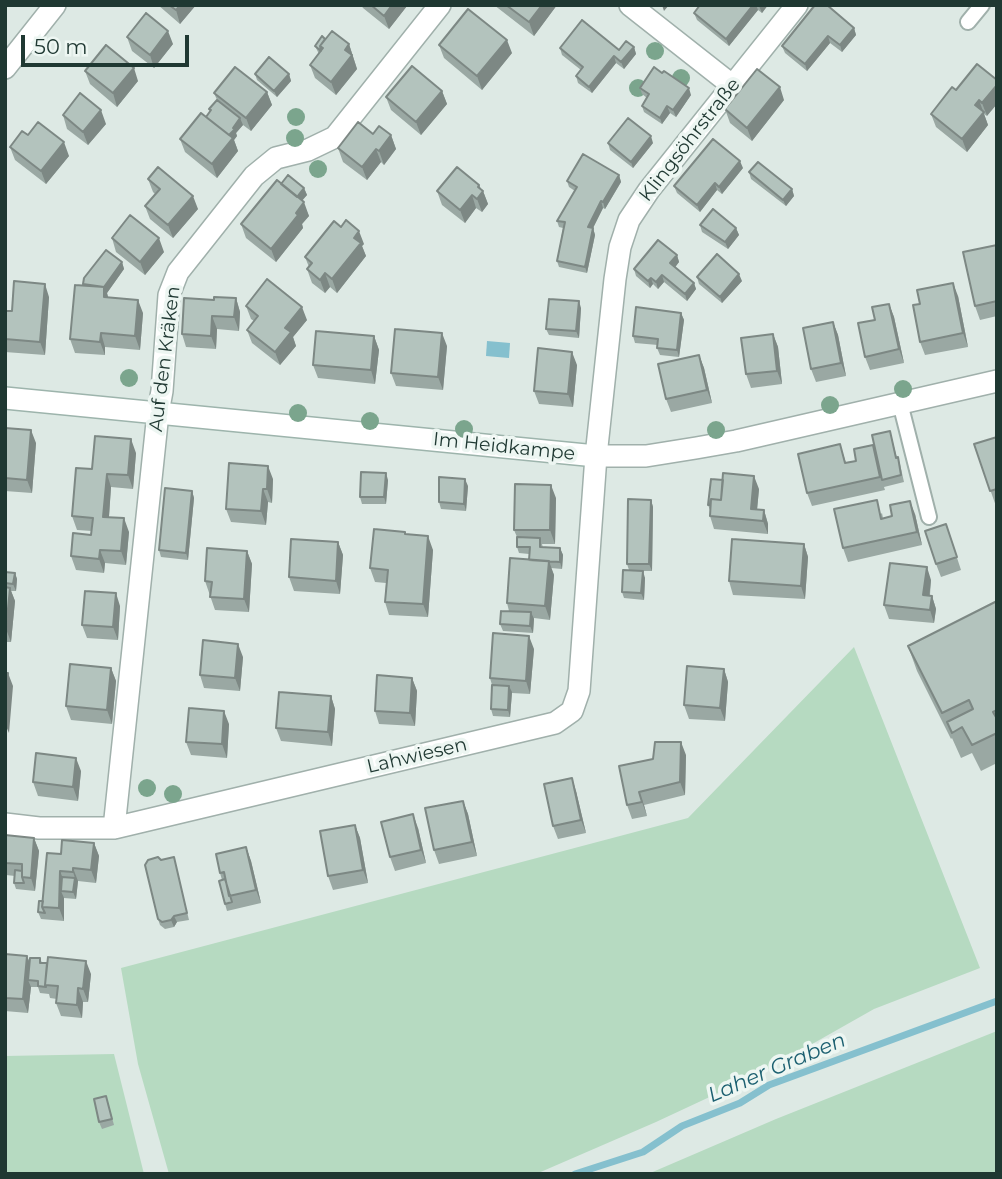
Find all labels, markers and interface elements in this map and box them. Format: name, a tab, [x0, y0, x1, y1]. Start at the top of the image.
scale bar	[24, 21, 192, 65]
text: 50 m	[34, 34, 88, 59]
street label: Klingsöhrstraße	[635, 74, 745, 206]
street label: Auf den Kräken	[145, 285, 185, 433]
street label: Im Heidkampe	[432, 428, 576, 466]
street label: Lahwiesen	[365, 733, 469, 779]
water label: Laher Graben	[704, 1028, 850, 1108]

